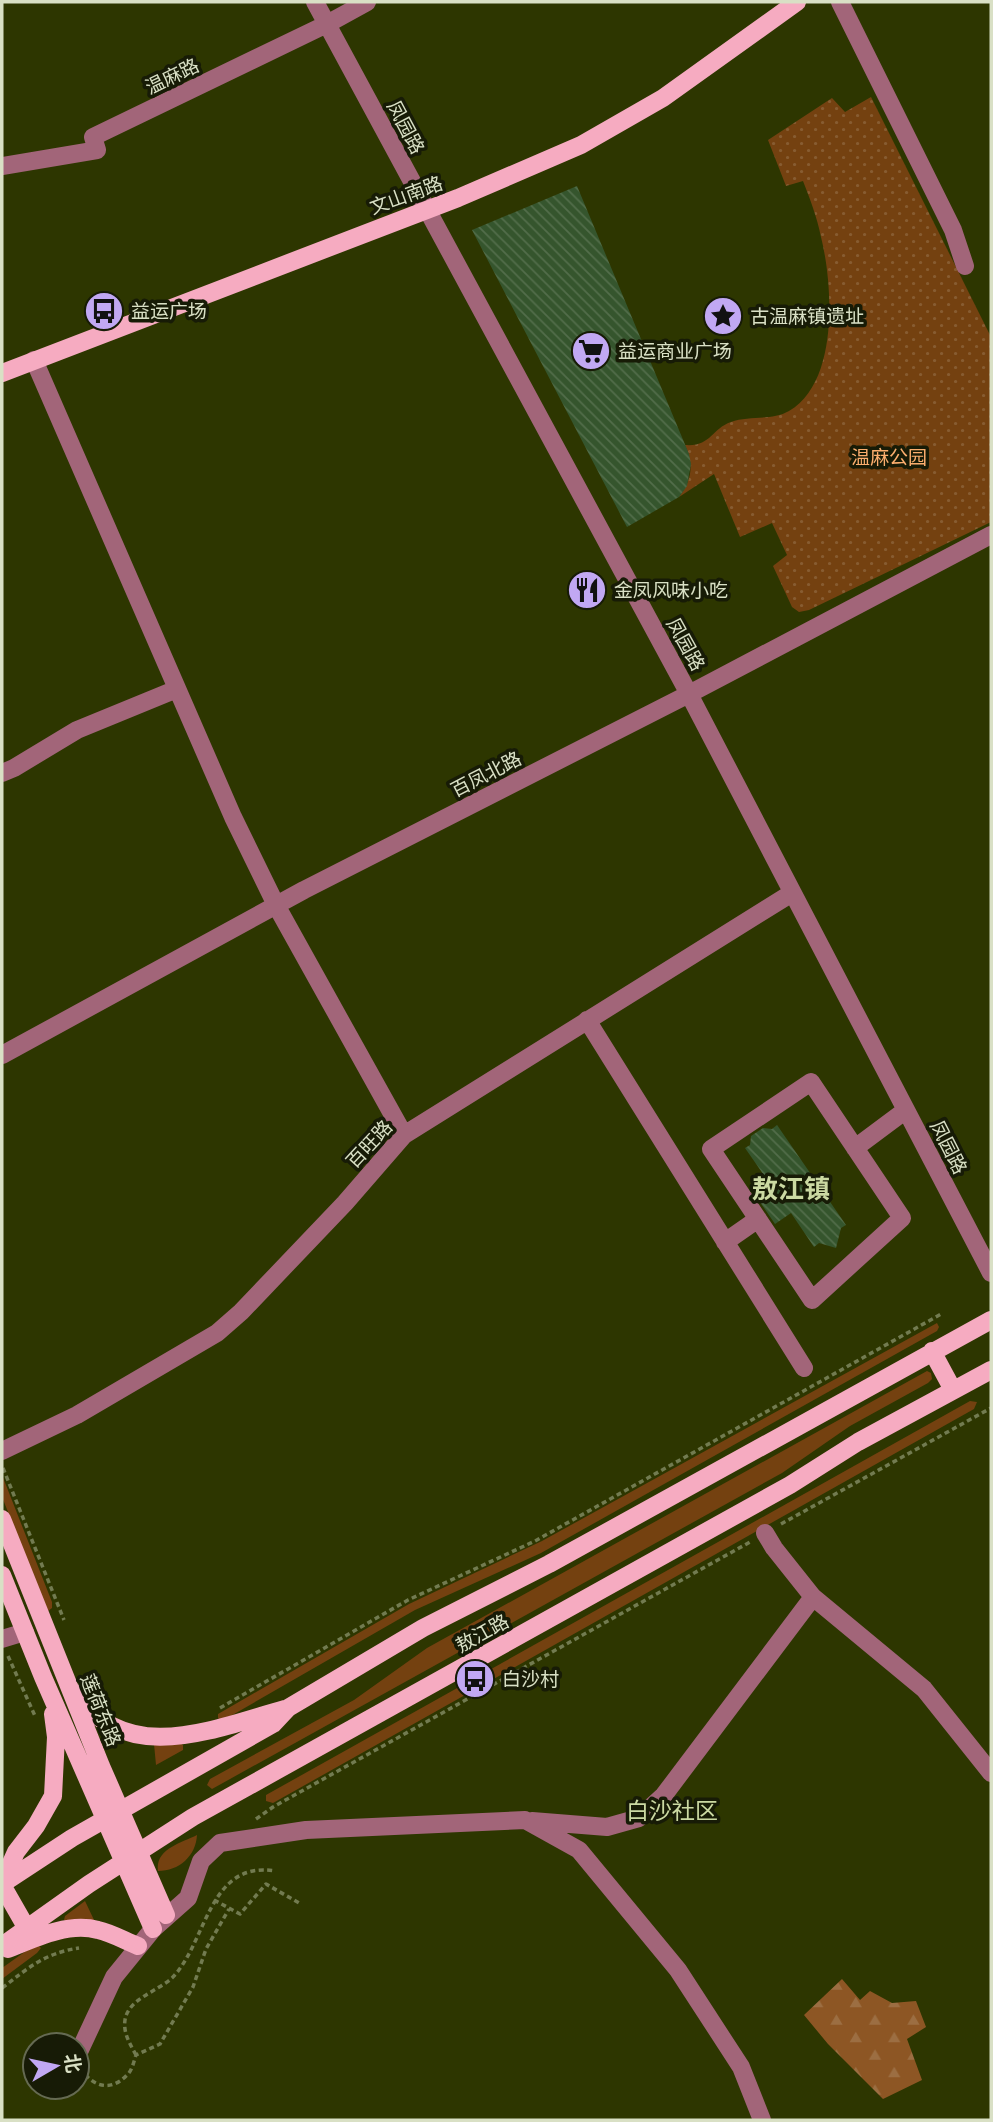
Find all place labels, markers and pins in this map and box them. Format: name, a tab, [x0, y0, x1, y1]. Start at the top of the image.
bus stop icon: 益运广场	[83, 290, 125, 332]
place icon: 古温麻镇遗址	[702, 295, 744, 337]
place label: 益运广场	[131, 298, 207, 324]
place label: 古温麻镇遗址	[750, 303, 864, 329]
supermarket icon: 益运商业广场	[570, 330, 612, 372]
place label: 益运商业广场	[618, 338, 732, 364]
restaurant icon: 金凤风味小吃	[566, 569, 608, 611]
place label: 金凤风味小吃	[614, 577, 728, 603]
bus stop icon: 白沙村	[454, 1658, 496, 1700]
place label: 白沙村	[502, 1666, 559, 1692]

